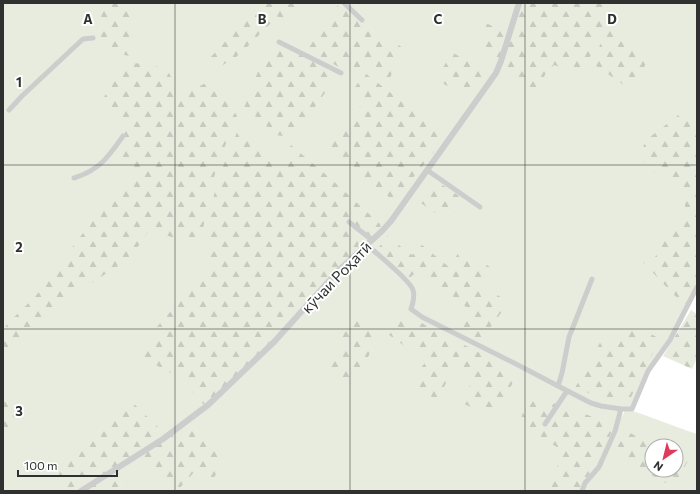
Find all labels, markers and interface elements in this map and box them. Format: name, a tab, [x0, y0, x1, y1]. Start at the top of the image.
text: A	[83, 11, 93, 27]
text: B	[258, 11, 267, 27]
text: C	[434, 11, 443, 27]
text: D	[607, 11, 617, 27]
text: 1	[16, 74, 22, 90]
street label: кӯчаи Роҳатӣ	[297, 237, 375, 317]
text: 2	[15, 239, 23, 255]
text: 3	[15, 403, 23, 419]
north arrow	[644, 438, 684, 478]
scale bar	[18, 452, 117, 478]
text: 100 m	[24, 458, 58, 472]
text: N	[651, 459, 665, 474]

